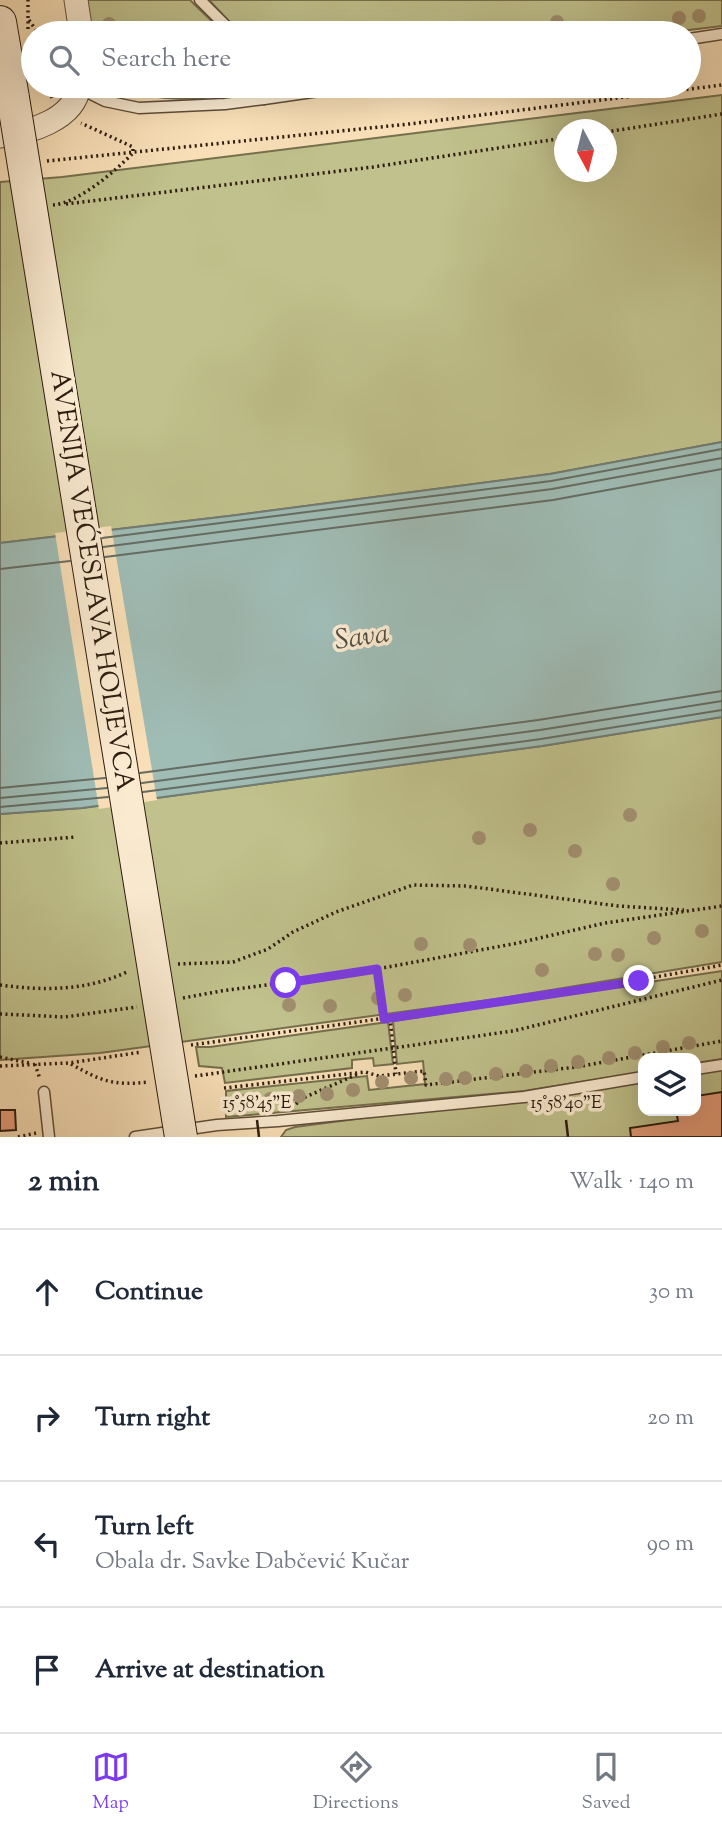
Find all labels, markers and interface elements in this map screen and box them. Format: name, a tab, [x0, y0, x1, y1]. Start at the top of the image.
search box	[21, 21, 701, 98]
icon: search	[45, 41, 83, 79]
text: Search here	[101, 41, 231, 78]
north arrow	[554, 119, 617, 182]
street label: AVENIJA VEĆESLAVA HOLJEVCA	[39, 368, 143, 794]
water label: Sava	[332, 614, 392, 662]
route end	[623, 965, 654, 996]
route start	[270, 967, 301, 998]
map controls	[638, 1053, 701, 1116]
button: layers	[638, 1053, 701, 1116]
text: 15°58'45"E	[223, 1091, 292, 1117]
text: 15°58'40"E	[530, 1091, 602, 1117]
text: 2 min	[28, 1161, 100, 1204]
text: Walk · 140 m	[569, 1166, 694, 1199]
icon: ahead	[28, 1273, 66, 1311]
text: Continue	[95, 1274, 203, 1311]
text: 30 m	[649, 1276, 694, 1309]
icon: right	[28, 1399, 66, 1437]
text: Turn right	[95, 1400, 210, 1437]
text: 20 m	[647, 1402, 694, 1435]
text: Turn left	[95, 1509, 194, 1546]
icon: left	[28, 1525, 66, 1563]
text: 90 m	[647, 1528, 694, 1561]
text: Obala dr. Savke Dabčević Kučar	[95, 1546, 409, 1579]
icon: arrive	[28, 1651, 66, 1689]
text: Arrive at destination	[95, 1652, 325, 1689]
tab: Map	[92, 1748, 130, 1817]
tab: Directions	[313, 1748, 398, 1817]
tab: Saved	[582, 1748, 630, 1817]

